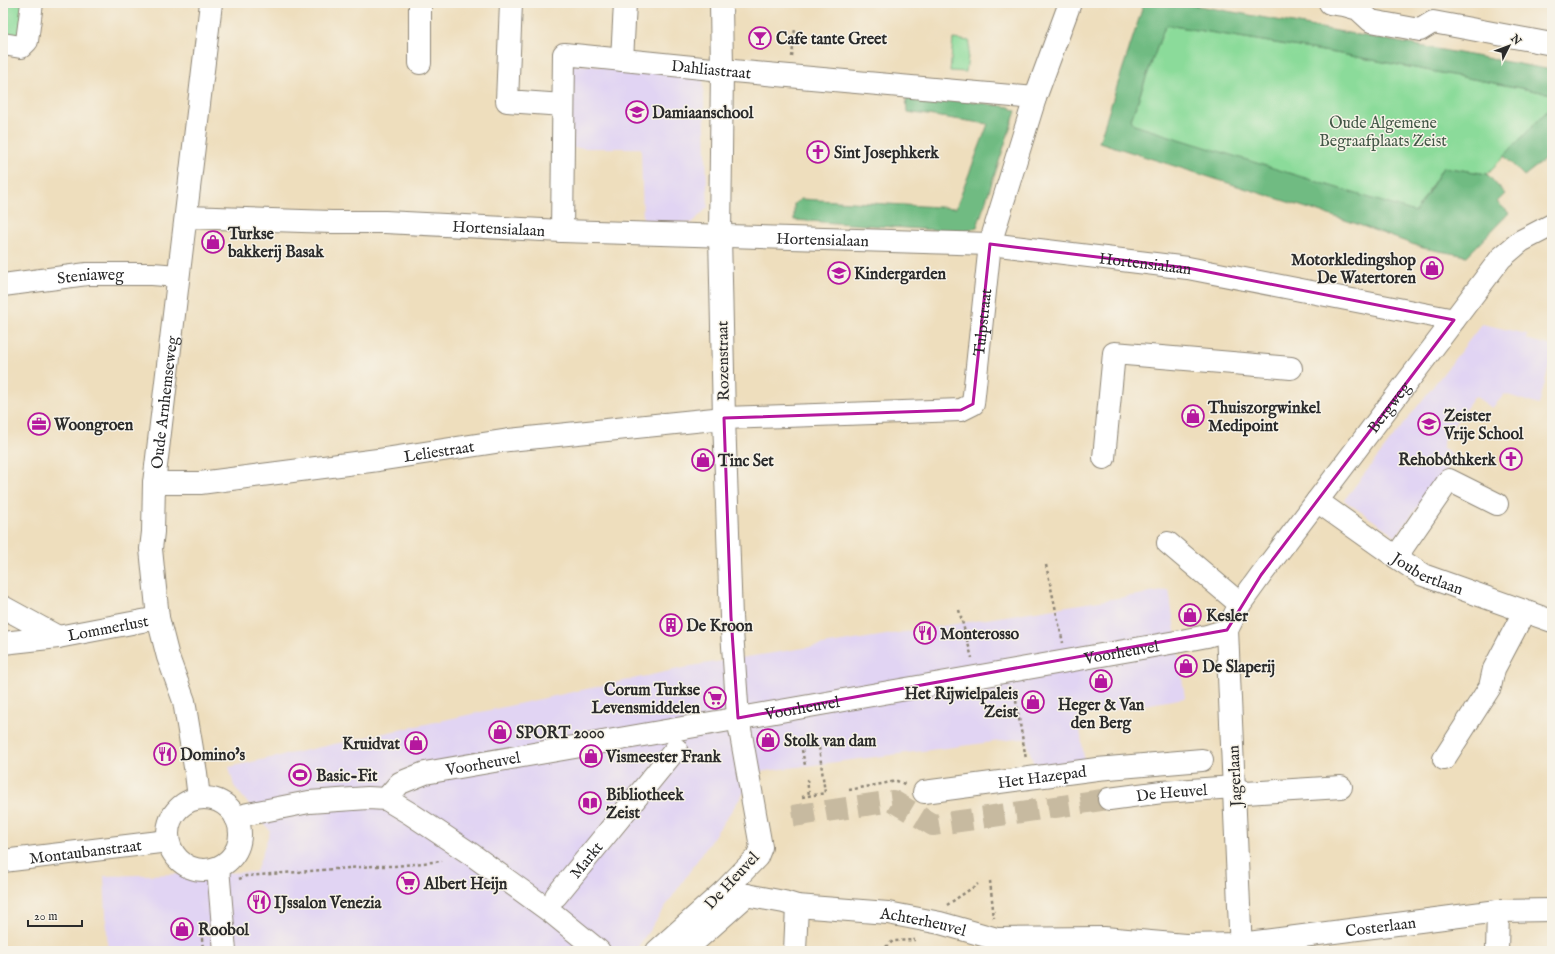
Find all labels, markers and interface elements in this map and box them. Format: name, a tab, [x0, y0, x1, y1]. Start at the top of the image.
bar icon: Cafe tante Greet	[747, 25, 773, 51]
north arrow	[1489, 26, 1529, 66]
place label: Cafe tante Greet	[776, 30, 887, 50]
text: N	[1507, 31, 1524, 49]
street label: Dahliastraat	[670, 57, 752, 85]
school or university icon: Damiaanschool	[624, 99, 650, 125]
place label: Damiaanschool	[652, 104, 754, 124]
park label: Oude Algemene Begraafplaats Zeist	[1319, 114, 1447, 152]
church icon: Sint Josephkerk	[805, 139, 831, 165]
place label: Sint Josephkerk	[834, 144, 939, 164]
street label: Hortensialaan	[452, 217, 546, 242]
place label: Turkse bakkerij Basak	[227, 225, 324, 263]
shop icon: Turkse bakkerij Basak	[200, 229, 226, 255]
street label: Hortensialaan	[776, 230, 870, 252]
street label: Hortensialaan	[1098, 249, 1193, 280]
place label: Motorkledingshop De Watertoren	[1291, 251, 1416, 289]
shop icon: Motorkledingshop De Watertoren	[1419, 255, 1445, 281]
school or university icon: Kindergarden	[826, 260, 852, 286]
place label: Kindergarden	[854, 265, 946, 285]
street label: Steniaweg	[56, 266, 124, 290]
street label: Tulpstraat	[970, 287, 997, 357]
street label: Rozenstraat	[713, 320, 735, 401]
street label: Oude Arnhemseweg	[148, 335, 183, 470]
street label: Bergweg	[1364, 378, 1416, 438]
place label: Thuiszorgwinkel Medipoint	[1207, 399, 1321, 437]
shop icon: Thuiszorgwinkel Medipoint	[1180, 403, 1206, 429]
place label: Zeister Vrije School	[1443, 407, 1524, 445]
office icon: Woongroen	[26, 411, 52, 437]
school or university icon: Zeister Vrije School	[1416, 411, 1442, 437]
place label: Woongroen	[53, 416, 134, 436]
street label: Leliestraat	[402, 437, 476, 468]
church icon: Rehobôthkerk	[1498, 446, 1524, 472]
shop icon: Tinc Set	[690, 447, 716, 473]
place label: Rehobôthkerk	[1398, 451, 1496, 471]
place label: Tinc Set	[717, 452, 774, 472]
street label: Joubertlaan	[1386, 548, 1466, 601]
shop icon: Kesler	[1177, 602, 1203, 628]
place label: Kesler	[1206, 607, 1248, 627]
street label: Lommerlust	[66, 612, 151, 647]
building icon: De Kroon	[658, 612, 684, 638]
place label: De Kroon	[686, 617, 753, 637]
restaurant icon: Monterosso	[912, 620, 938, 646]
place label: Monterosso	[940, 625, 1020, 645]
street label: Voorheuvel	[1082, 637, 1161, 670]
shop icon: De Slaperij	[1173, 653, 1199, 679]
place label: De Slaperij	[1202, 658, 1275, 678]
shop icon: Heger & Van den Berg	[1088, 668, 1114, 694]
place label: Corum Turkse Levensmiddelen	[591, 681, 701, 719]
supermarket icon: Corum Turkse Levensmiddelen	[702, 685, 728, 711]
place label: Het Rijwielpaleis Zeist	[904, 685, 1019, 723]
shop icon: Het Rijwielpaleis Zeist	[1020, 689, 1046, 715]
street label: Voorheuvel	[763, 693, 842, 726]
place label: Heger & Van den Berg	[1058, 696, 1145, 734]
shop icon: SPORT 2000	[487, 719, 513, 745]
place label: SPORT 2000	[516, 724, 605, 744]
shop icon: Stolk van dam	[755, 727, 781, 753]
shop icon: Kruidvat	[403, 730, 429, 756]
place label: Stolk van dam	[784, 732, 877, 752]
place label: Kruidvat	[342, 735, 401, 755]
restaurant icon: Domino's	[152, 741, 178, 767]
shop icon: Vismeester Frank	[578, 743, 604, 769]
street label: Jagerlaan	[1224, 744, 1248, 809]
place label: Domino's	[180, 746, 246, 766]
street label: Voorheuvel	[443, 748, 523, 781]
place label: Vismeester Frank	[605, 748, 721, 768]
sports icon: Basic-Fit	[287, 762, 313, 788]
street label: Het Hazepad	[997, 762, 1088, 794]
place label: Basic-Fit	[316, 767, 378, 787]
street label: De Heuvel	[1135, 781, 1209, 807]
place label: Bibliotheek Zeist	[606, 786, 684, 824]
library icon: Bibliotheek Zeist	[577, 790, 603, 816]
street label: Montaubanstraat	[28, 836, 143, 870]
street label: Markt	[566, 838, 609, 883]
street label: De Heuvel	[701, 848, 765, 914]
supermarket icon: Albert Heijn	[395, 870, 421, 896]
place label: Albert Heijn	[423, 875, 508, 895]
restaurant icon: IJssalon Venezia	[246, 889, 272, 915]
place label: IJssalon Venezia	[274, 894, 383, 914]
scale bar	[28, 902, 82, 928]
street label: Achterheuvel	[878, 904, 969, 942]
text: 20 m	[34, 909, 57, 924]
street label: Costerlaan	[1344, 914, 1418, 942]
shop icon: Roobol	[169, 916, 195, 942]
place label: Roobol	[198, 921, 249, 941]

